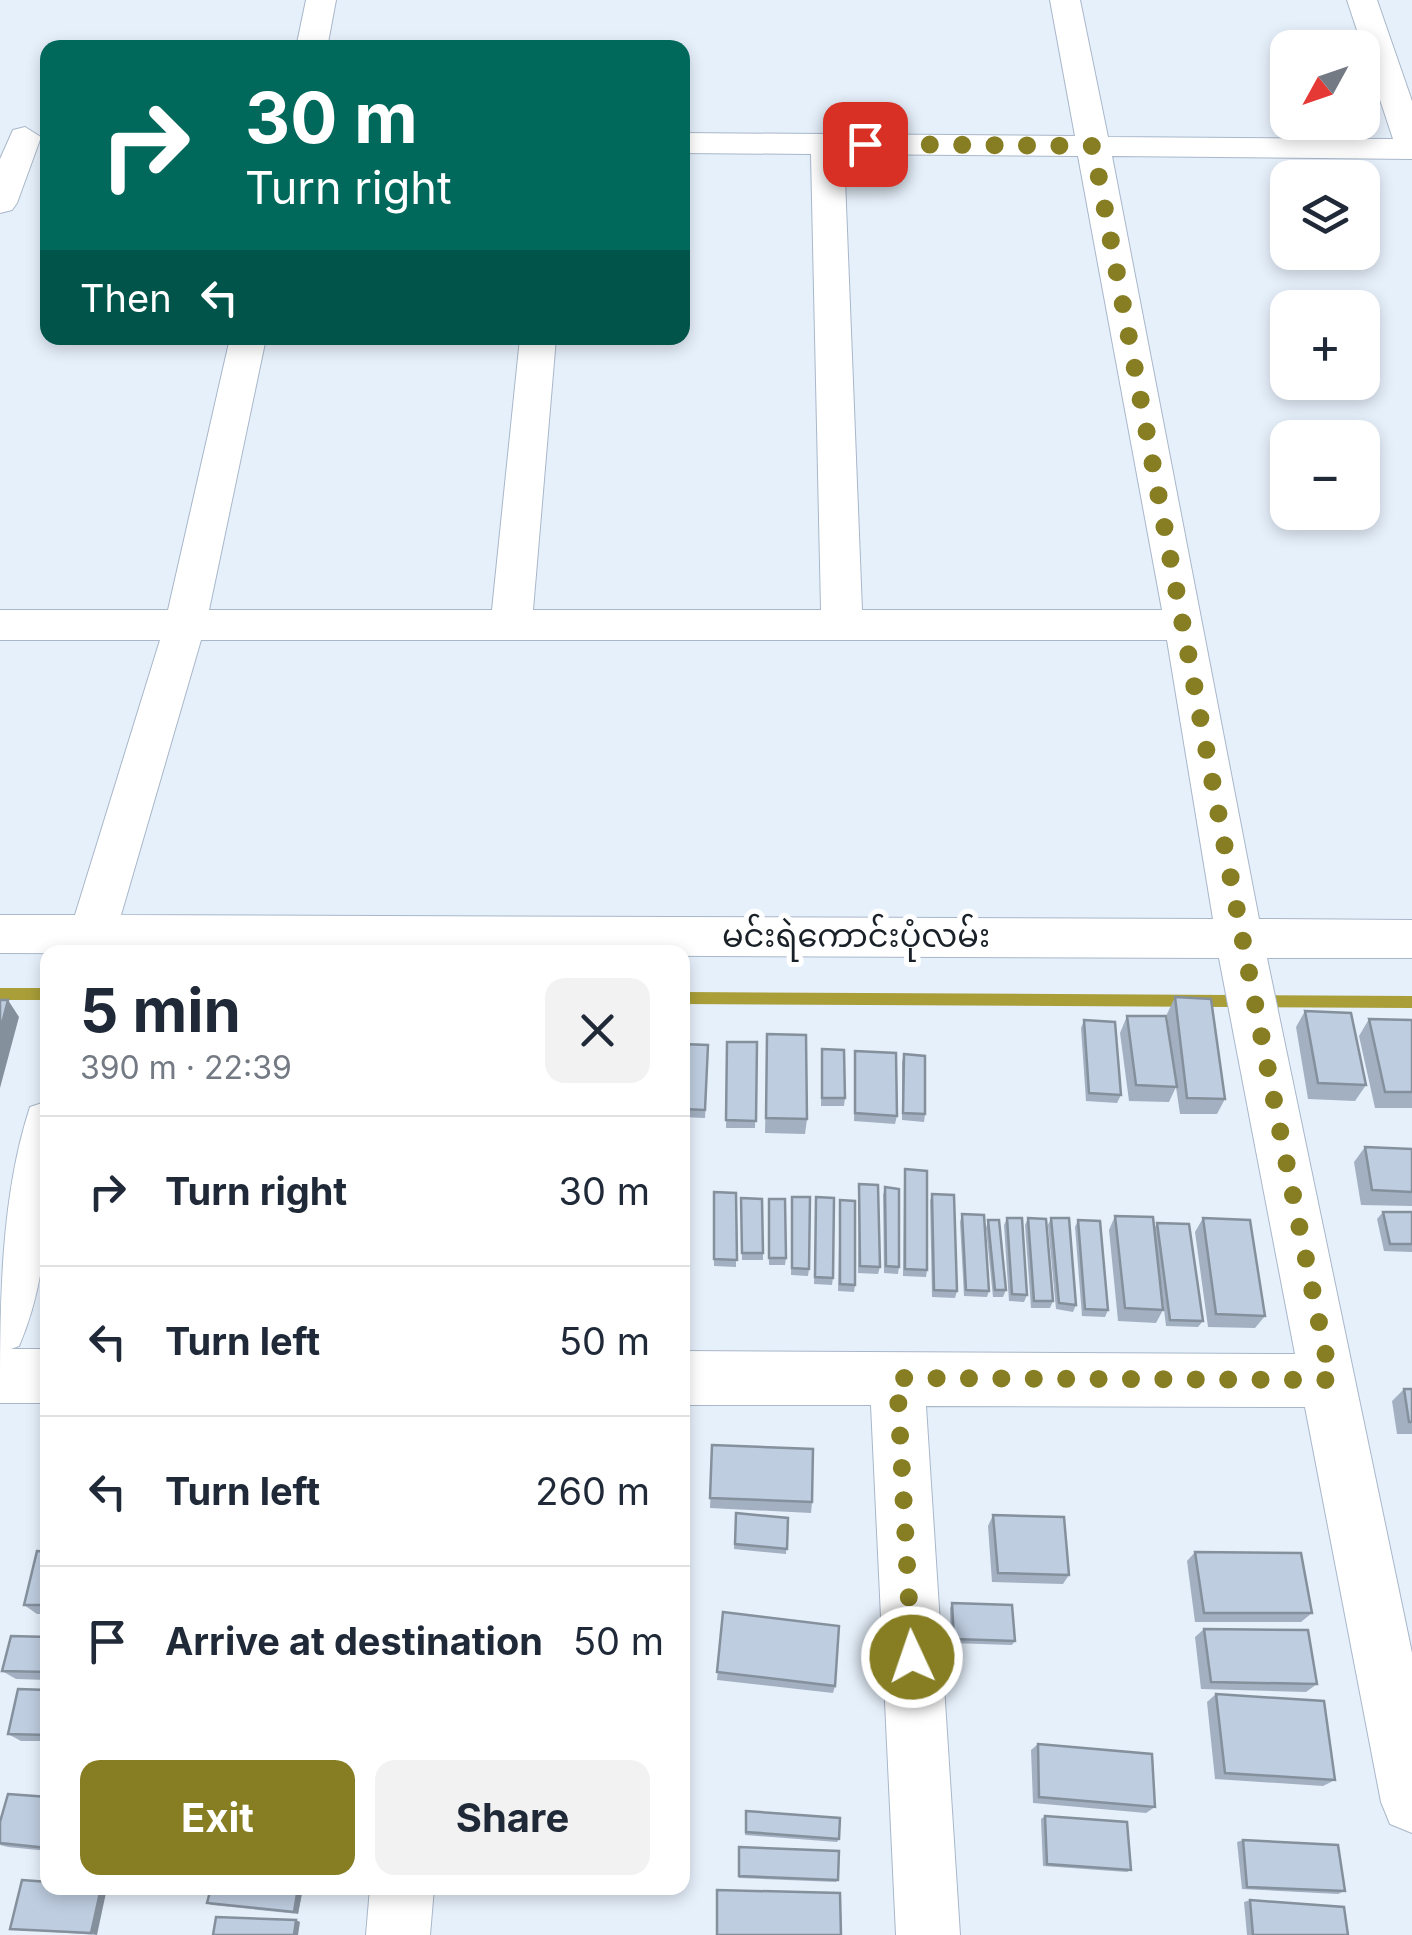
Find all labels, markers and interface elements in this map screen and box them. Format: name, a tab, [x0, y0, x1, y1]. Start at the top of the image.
north arrow	[1270, 30, 1380, 140]
map controls	[1270, 30, 1380, 530]
text: 30 m	[245, 75, 418, 160]
icon: right	[80, 80, 210, 210]
pin	[823, 102, 908, 187]
icon: arrive	[838, 117, 893, 172]
text: Turn right	[245, 160, 452, 215]
button: layers	[1270, 160, 1380, 270]
icon: left	[192, 270, 247, 325]
text: Then	[80, 275, 172, 321]
button: +	[1270, 290, 1380, 400]
button: −	[1270, 420, 1380, 530]
street label: မင်းရဲကောင်းပုံလမ်း	[722, 913, 990, 962]
text: 5 min	[80, 974, 241, 1046]
button: close	[545, 978, 650, 1083]
text: 390 m · 22:39	[80, 1048, 292, 1087]
icon: right	[80, 1164, 135, 1219]
text: Turn right	[165, 1168, 347, 1214]
text: 30 m	[559, 1168, 650, 1214]
icon: left	[80, 1314, 135, 1369]
text: Turn left	[165, 1318, 320, 1364]
text: 50 m	[559, 1318, 650, 1364]
icon: left	[80, 1464, 135, 1519]
text: Turn left	[165, 1468, 320, 1514]
text: 260 m	[535, 1468, 650, 1514]
position arrow	[860, 1605, 964, 1709]
icon: arrive	[80, 1614, 135, 1669]
text: Arrive at destination	[165, 1618, 543, 1664]
text: 50 m	[573, 1618, 664, 1664]
button: Exit	[80, 1760, 355, 1875]
button: Share	[375, 1760, 650, 1875]

